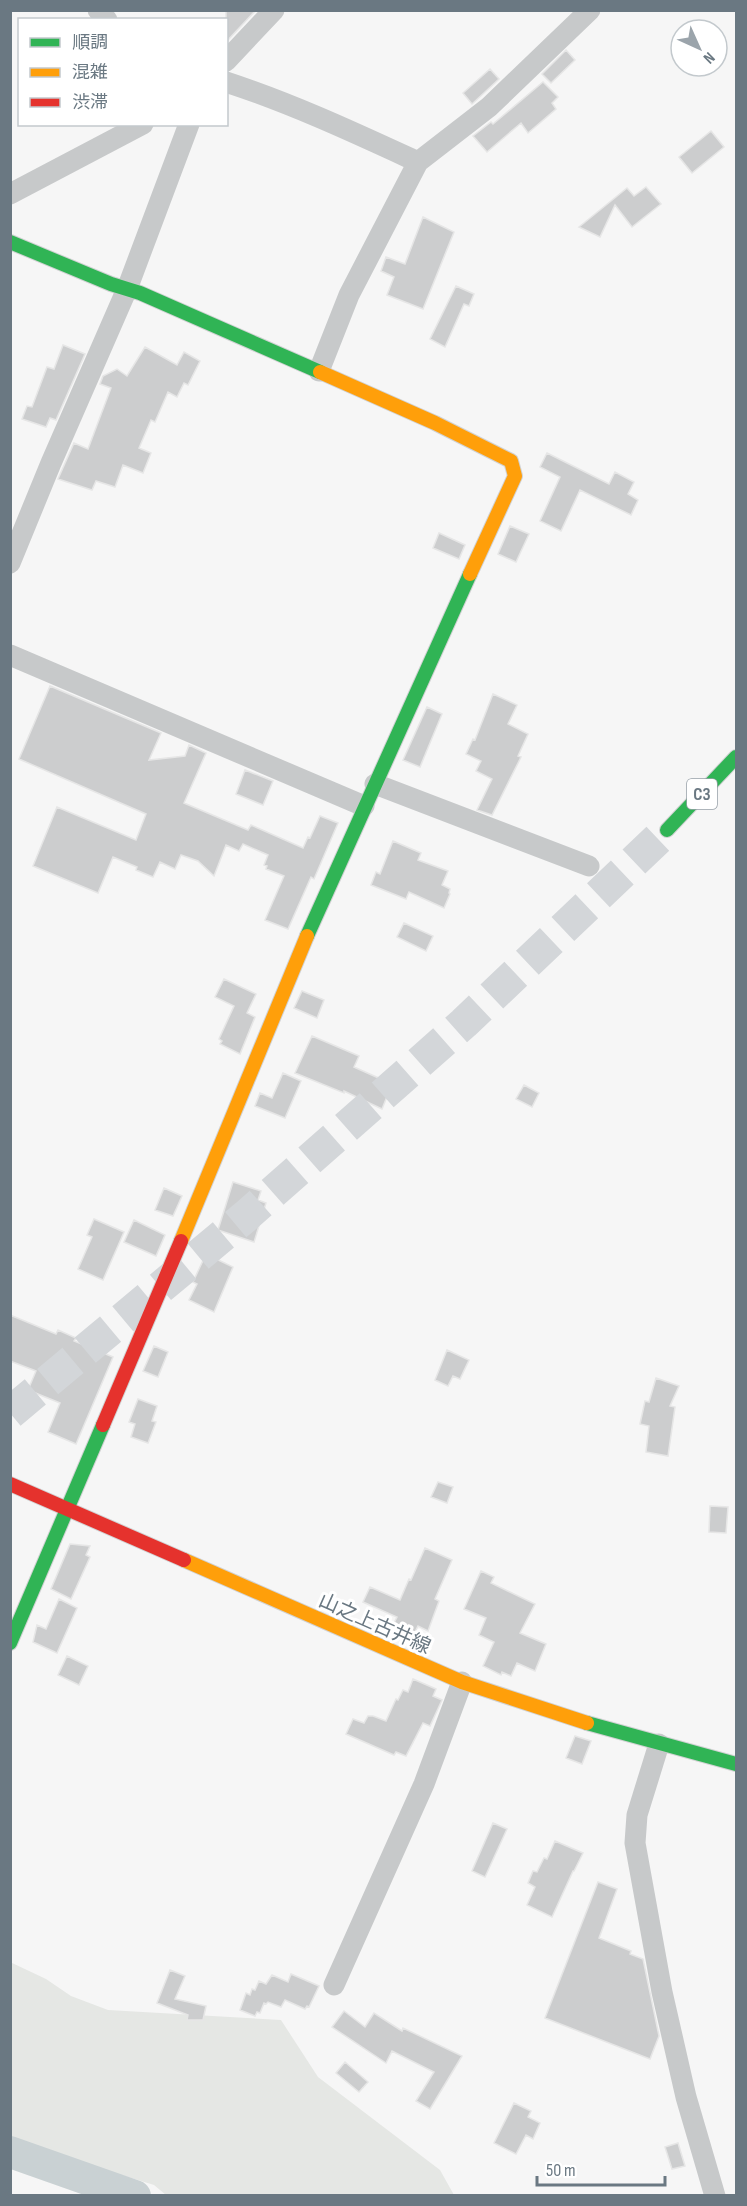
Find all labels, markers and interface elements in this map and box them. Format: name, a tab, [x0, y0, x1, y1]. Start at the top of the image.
legend	[18, 18, 228, 126]
north arrow	[669, 18, 729, 78]
text: 順調	[72, 32, 108, 53]
text: N	[699, 48, 718, 67]
text: 混雑	[72, 62, 108, 83]
text: 渋滞	[72, 92, 108, 113]
road number: C3	[687, 779, 717, 809]
street label: 山之上古井線	[315, 1589, 434, 1659]
scale bar	[537, 2149, 664, 2187]
text: 50 m	[546, 2160, 576, 2181]

